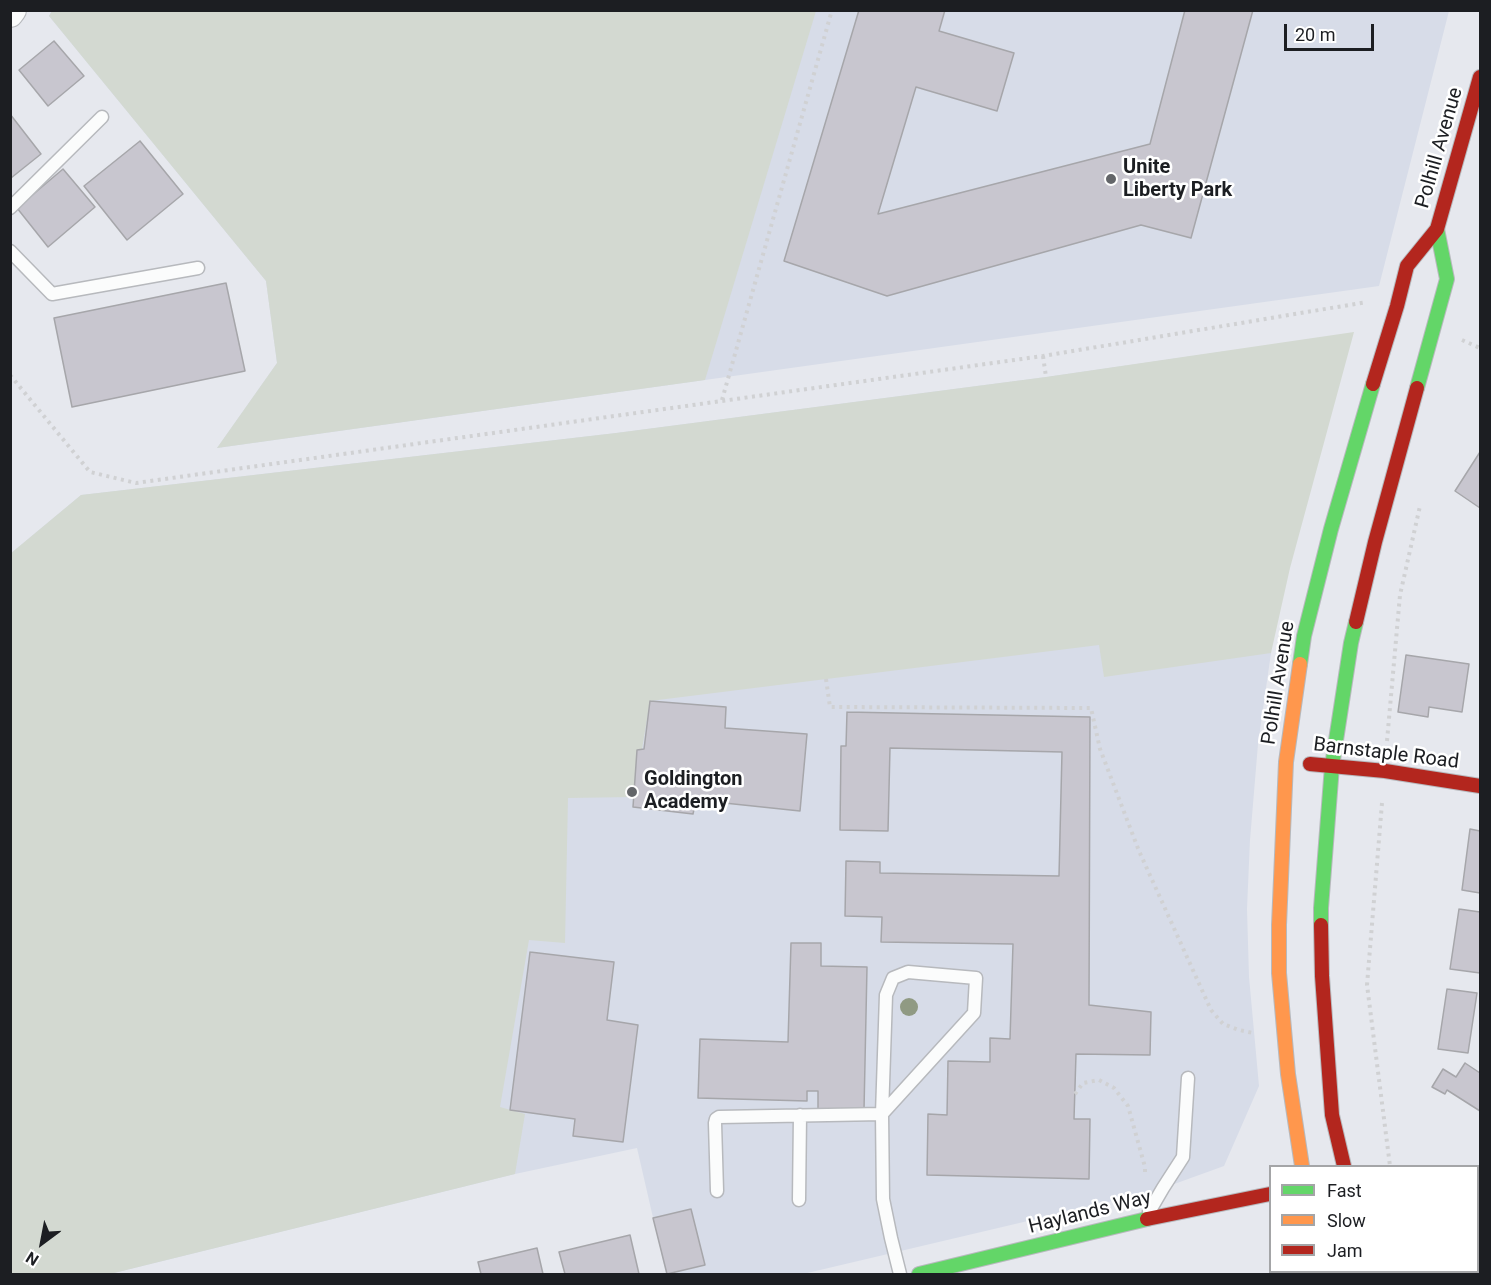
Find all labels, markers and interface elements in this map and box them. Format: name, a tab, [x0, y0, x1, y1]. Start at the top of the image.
scale bar	[1287, 12, 1377, 50]
text: 20 m	[1295, 24, 1335, 45]
street label: Polhill Avenue	[1411, 85, 1469, 211]
place label: Unite Liberty Park	[1123, 156, 1232, 203]
marker: Unite Liberty Park	[1104, 172, 1118, 186]
street label: Polhill Avenue	[1257, 620, 1301, 746]
street label: Barnstaple Road	[1312, 733, 1460, 775]
place label: Goldington Academy	[644, 768, 742, 815]
marker: Goldington Academy	[625, 785, 639, 799]
legend	[1269, 1165, 1479, 1273]
text: Fast	[1327, 1180, 1362, 1201]
street label: Haylands Way	[1026, 1186, 1154, 1240]
text: Slow	[1327, 1210, 1366, 1231]
north arrow	[12, 1213, 72, 1273]
text: Jam	[1327, 1240, 1363, 1261]
text: N	[22, 1248, 42, 1270]

